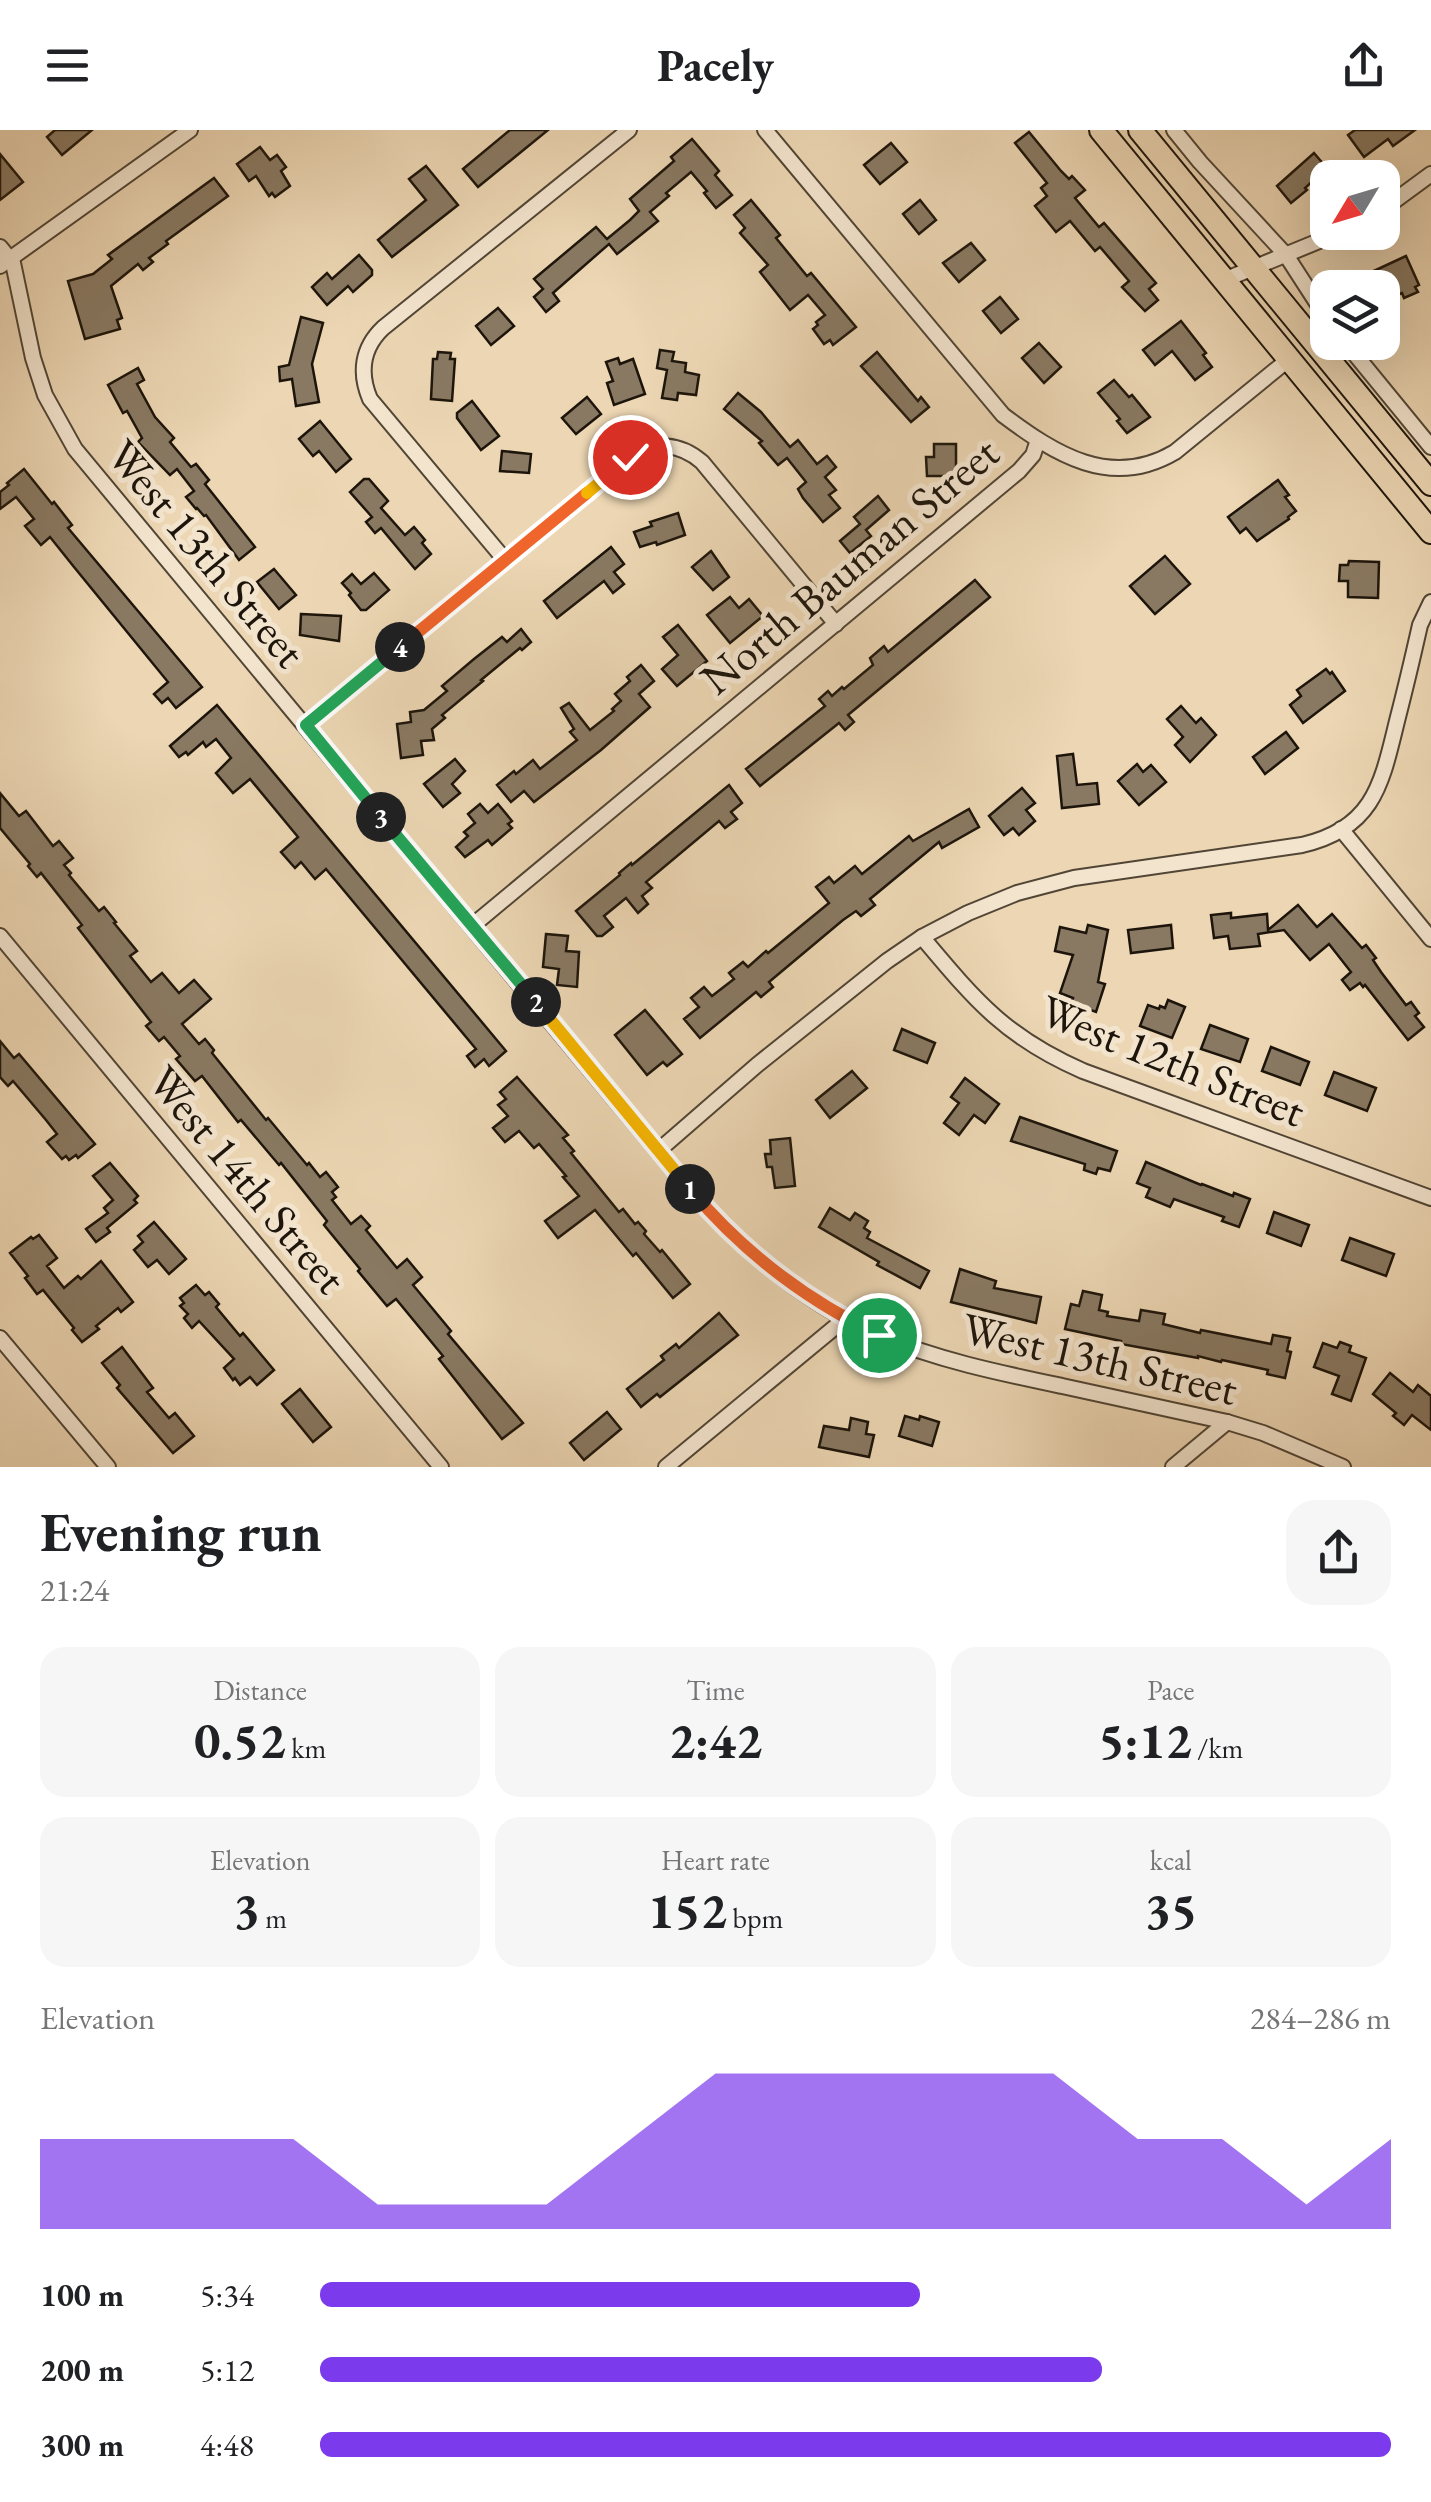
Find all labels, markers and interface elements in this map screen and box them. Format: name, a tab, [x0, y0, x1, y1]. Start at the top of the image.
text: Pacely	[657, 36, 774, 94]
icon: menu	[40, 38, 95, 93]
icon: share	[1336, 38, 1391, 93]
north arrow	[1310, 160, 1400, 250]
map controls	[1310, 160, 1400, 360]
button: layers	[1310, 270, 1400, 360]
pin	[588, 415, 673, 500]
street label: North Bauman Street	[688, 423, 1010, 707]
street label: West 13th Street	[95, 427, 319, 679]
icon: check	[603, 430, 658, 485]
pin: 4	[375, 622, 425, 672]
text: 4	[393, 629, 407, 665]
pin: 3	[356, 792, 406, 842]
text: 3	[374, 799, 388, 835]
pin: 2	[511, 977, 561, 1027]
street label: West 12th Street	[1032, 981, 1314, 1139]
text: 2	[529, 984, 543, 1020]
street label: West 14th Street	[136, 1053, 360, 1305]
pin: 1	[665, 1164, 715, 1214]
text: 1	[683, 1171, 697, 1207]
pin	[837, 1293, 922, 1378]
street label: West 13th Street	[957, 1298, 1243, 1418]
icon: arrive	[852, 1308, 907, 1363]
text: Evening run	[40, 1496, 322, 1567]
button: share	[1286, 1500, 1391, 1605]
text: 21:24	[40, 1569, 109, 1611]
text: Distance	[213, 1672, 307, 1708]
text: Time	[686, 1672, 745, 1708]
text: Pace	[1147, 1672, 1194, 1708]
text: 0.52	[194, 1708, 286, 1773]
text: 2:42	[669, 1708, 762, 1773]
text: 5:12	[1098, 1708, 1192, 1773]
text: km	[286, 1730, 326, 1766]
text: /km	[1192, 1730, 1243, 1766]
text: Elevation	[210, 1842, 311, 1878]
text: Heart rate	[661, 1842, 770, 1878]
text: kcal	[1150, 1842, 1192, 1878]
text: 3	[233, 1878, 260, 1943]
text: 152	[648, 1878, 727, 1943]
text: 35	[1144, 1878, 1197, 1943]
text: m	[260, 1900, 287, 1936]
text: bpm	[727, 1900, 783, 1936]
text: Elevation	[40, 1997, 155, 2039]
text: 284–286 m	[1250, 1997, 1391, 2039]
text: 100 m	[40, 2274, 124, 2316]
text: 5:34	[200, 2274, 254, 2316]
text: 200 m	[40, 2349, 124, 2391]
text: 5:12	[200, 2349, 254, 2391]
text: 300 m	[40, 2424, 124, 2466]
text: 4:48	[200, 2424, 254, 2466]

